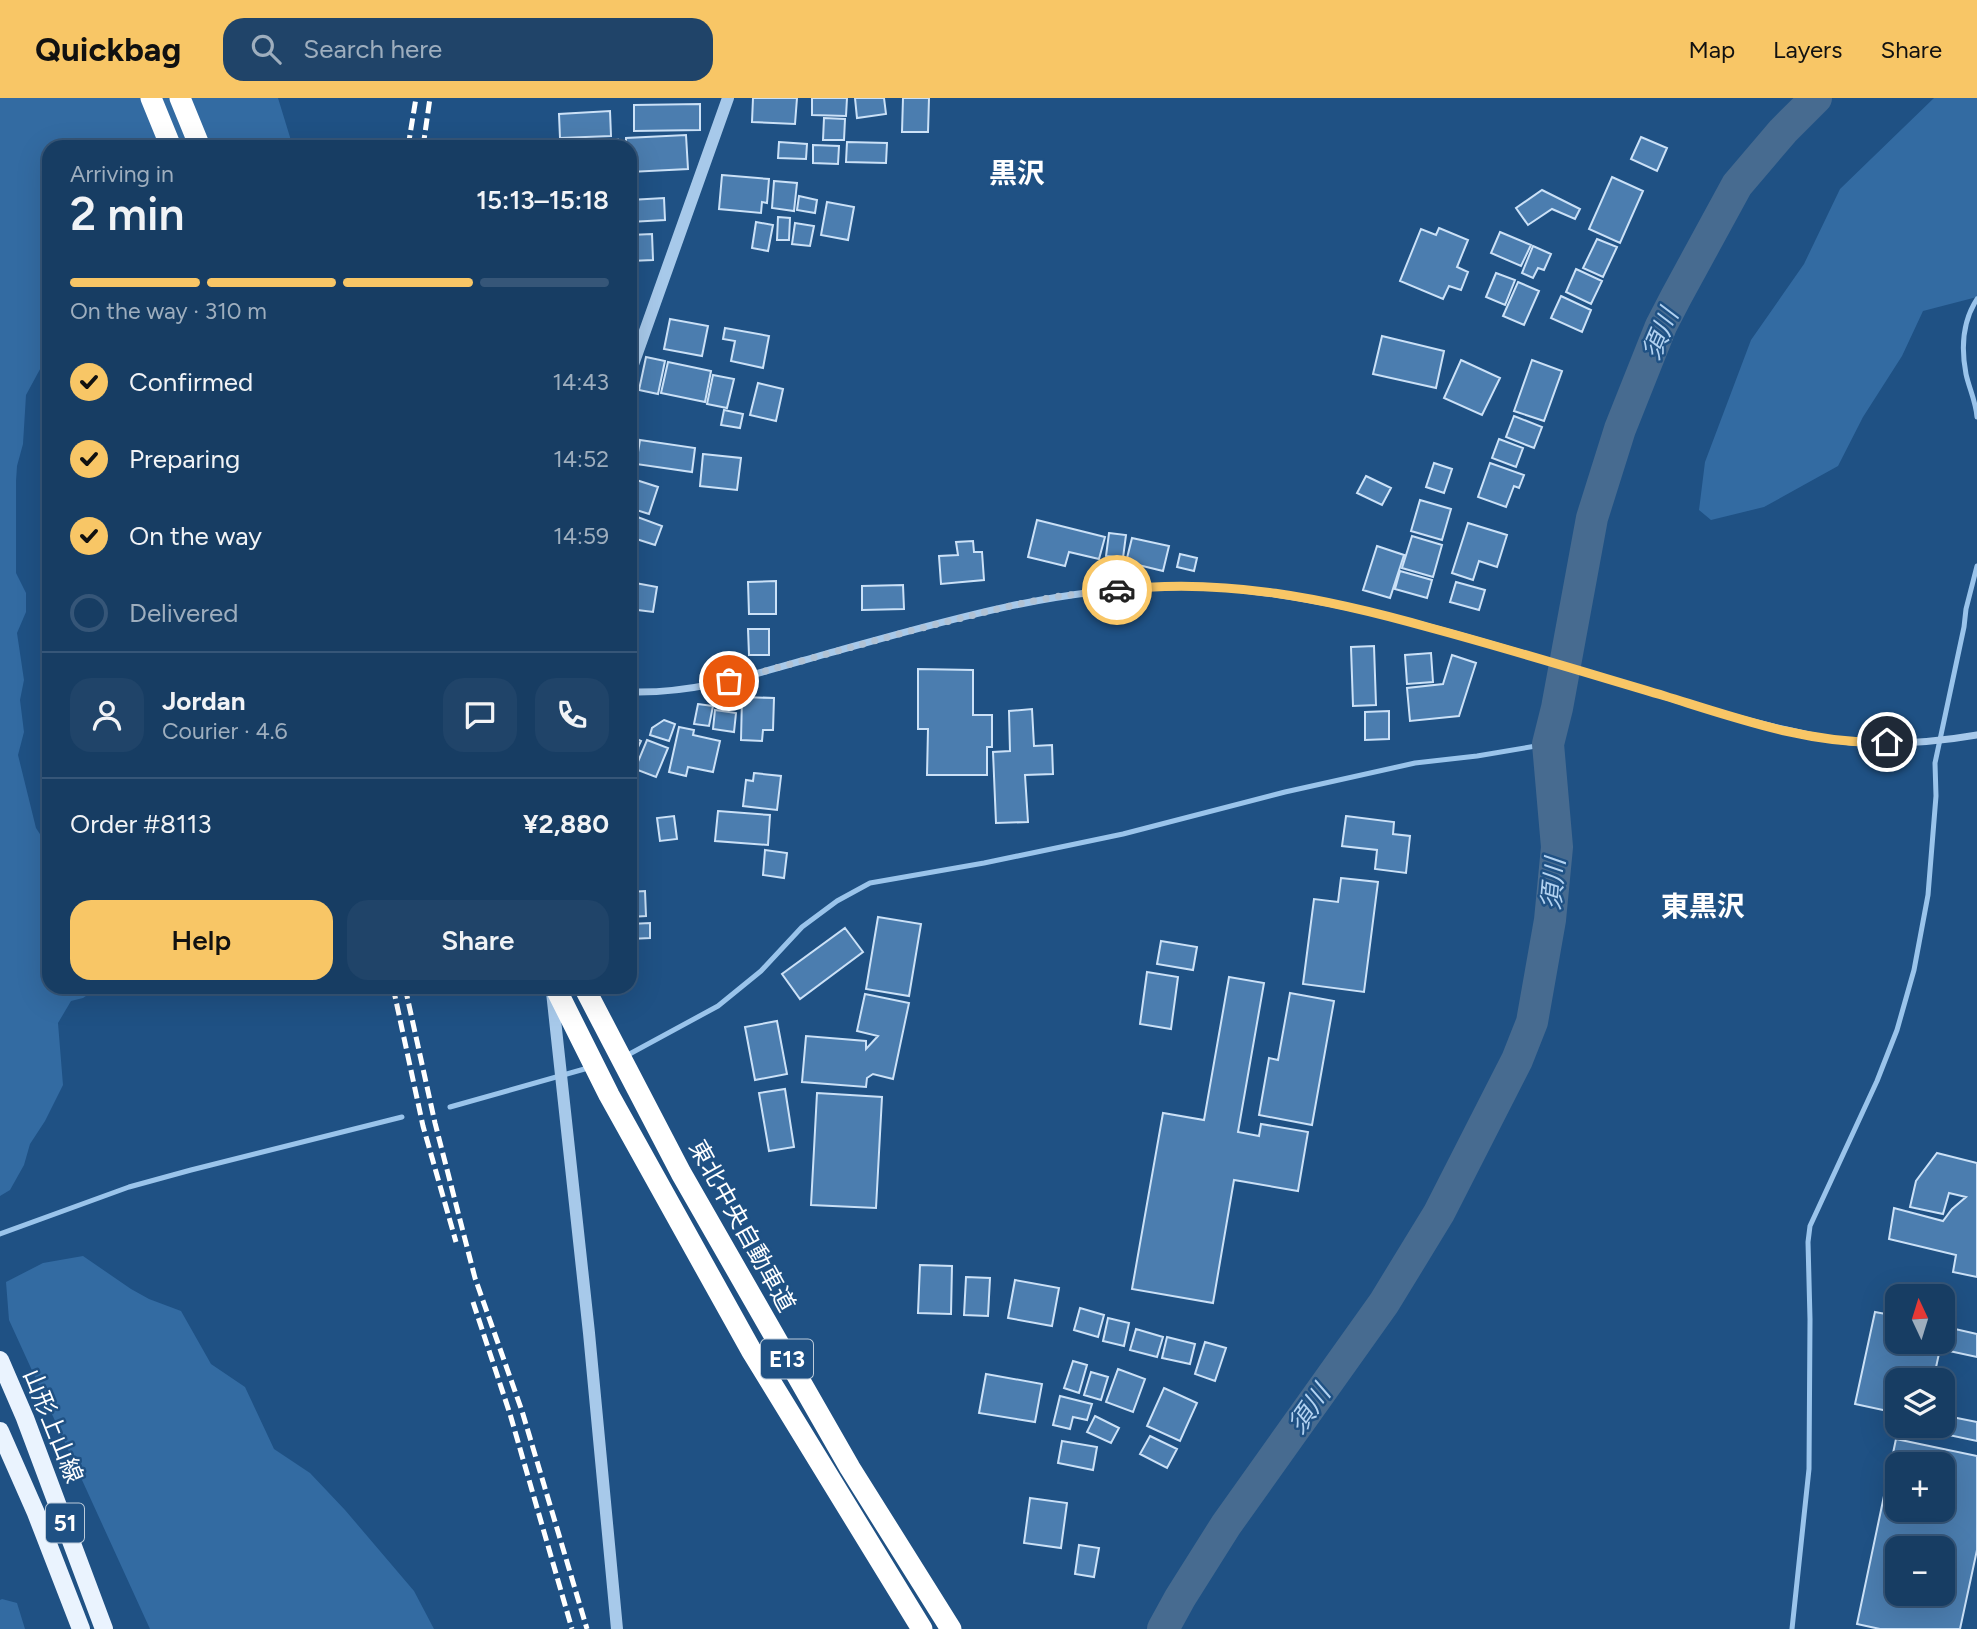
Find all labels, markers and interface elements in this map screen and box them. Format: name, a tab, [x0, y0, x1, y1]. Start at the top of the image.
search box	[223, 18, 713, 81]
text: Quickbag	[35, 30, 181, 69]
icon: search	[247, 30, 285, 68]
text: Search here	[303, 33, 442, 65]
text: Map	[1688, 35, 1735, 64]
text: Layers	[1773, 35, 1842, 64]
text: Share	[1880, 35, 1942, 64]
district label: 黒沢	[989, 156, 1045, 190]
text: Arriving in	[70, 160, 174, 188]
text: 15:13–15:18	[476, 184, 609, 216]
text: 2 min	[70, 186, 185, 242]
text: On the way · 310 m	[70, 297, 267, 325]
water label: 須川	[1635, 301, 1686, 364]
icon: check	[70, 363, 108, 401]
text: Confirmed	[129, 366, 253, 398]
text: 14:43	[553, 368, 609, 396]
icon: check	[70, 440, 108, 478]
text: Preparing	[129, 443, 240, 475]
text: 14:52	[553, 445, 609, 473]
icon: check	[70, 517, 108, 555]
text: On the way	[129, 520, 262, 552]
text: 14:59	[553, 522, 609, 550]
courier	[1082, 555, 1152, 625]
icon: car	[1098, 571, 1136, 609]
text: Delivered	[129, 597, 238, 629]
pin	[699, 651, 759, 711]
icon: bag	[710, 662, 748, 700]
button: person	[70, 678, 144, 752]
button: chat	[443, 678, 517, 752]
button: phone	[535, 678, 609, 752]
text: Jordan	[162, 685, 245, 717]
pin	[1857, 712, 1917, 772]
text: Courier · 4.6	[162, 717, 288, 745]
icon: home	[1868, 723, 1906, 761]
text: Order #8113	[70, 808, 212, 840]
text: ¥2,880	[523, 808, 609, 840]
water label: 須川	[1535, 854, 1571, 911]
district label: 東黒沢	[1661, 889, 1745, 923]
button: Help	[70, 900, 333, 980]
button: Share	[347, 900, 609, 980]
street label: 東北中央自動車道	[683, 1135, 802, 1317]
north arrow	[1885, 1284, 1955, 1354]
map controls	[1885, 1284, 1955, 1606]
road number: E13	[761, 1340, 813, 1378]
street label: 山形上山線	[18, 1365, 89, 1487]
button: layers	[1885, 1368, 1955, 1438]
water label: 須川	[1281, 1376, 1339, 1439]
button: +	[1885, 1452, 1955, 1522]
road number: 51	[46, 1504, 84, 1542]
button: −	[1885, 1536, 1955, 1606]

